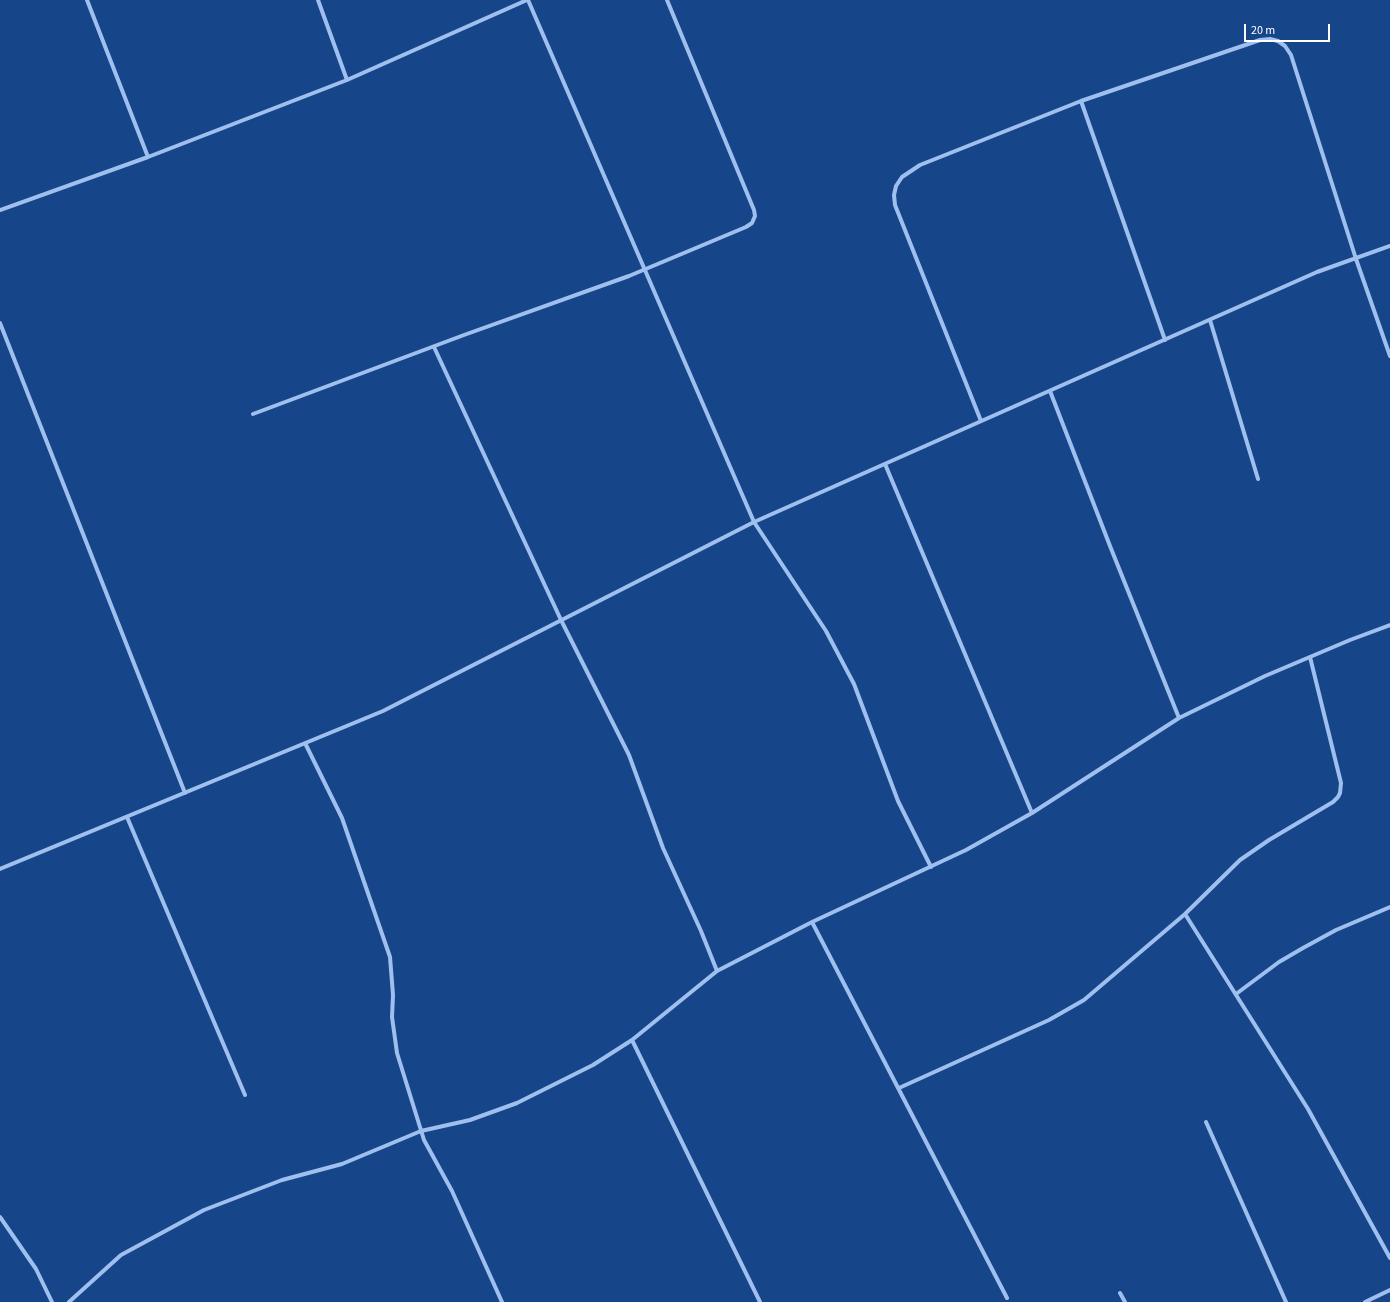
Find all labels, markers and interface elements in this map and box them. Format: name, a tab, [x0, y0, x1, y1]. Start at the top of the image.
scale bar	[1246, 16, 1332, 42]
text: 20 m	[1251, 22, 1275, 39]

